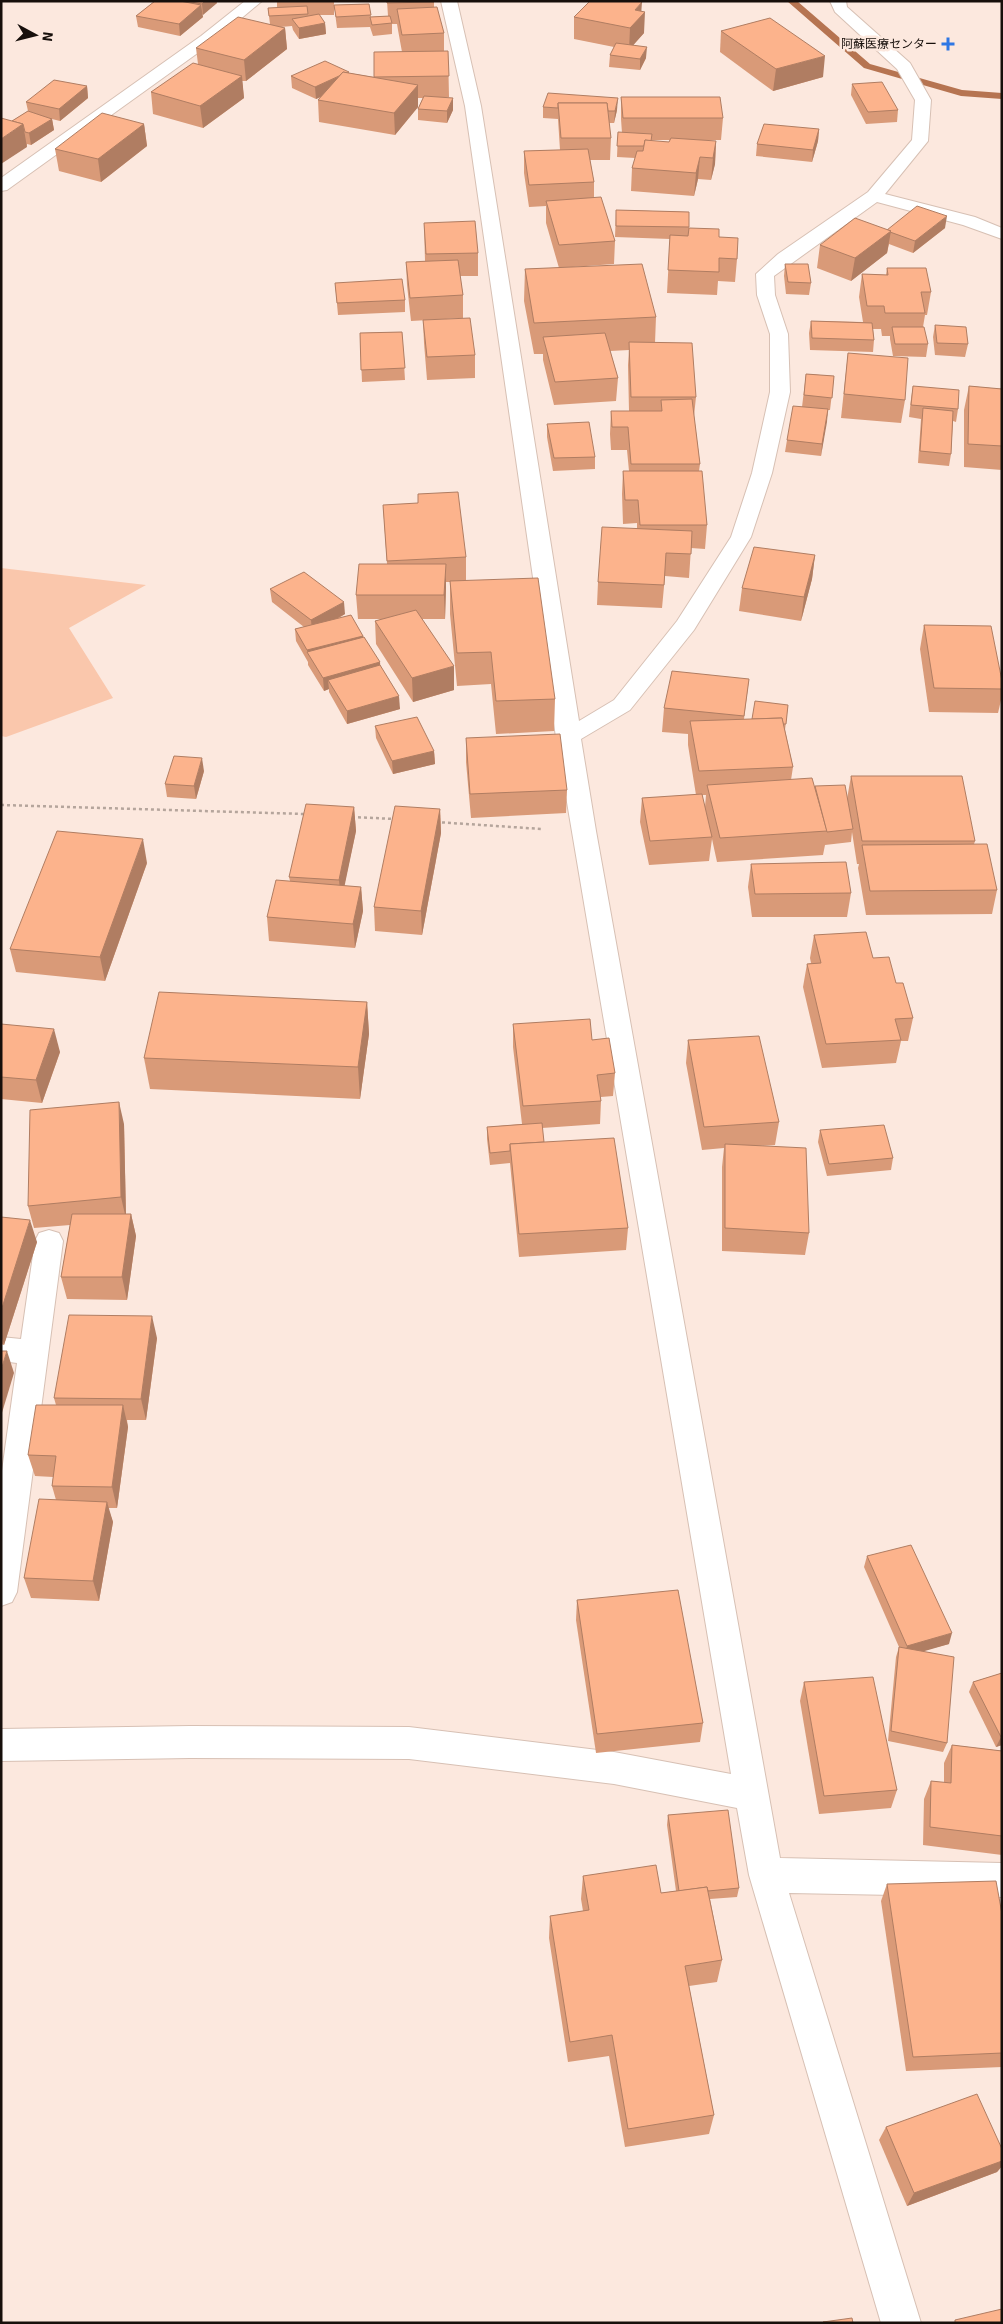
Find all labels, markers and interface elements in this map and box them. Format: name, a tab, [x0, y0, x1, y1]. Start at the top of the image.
north arrow	[10, 10, 60, 60]
text: N	[38, 31, 56, 42]
place label: 阿蘇医療センター	[841, 37, 937, 52]
marker: 阿蘇医療センター	[941, 37, 955, 51]

